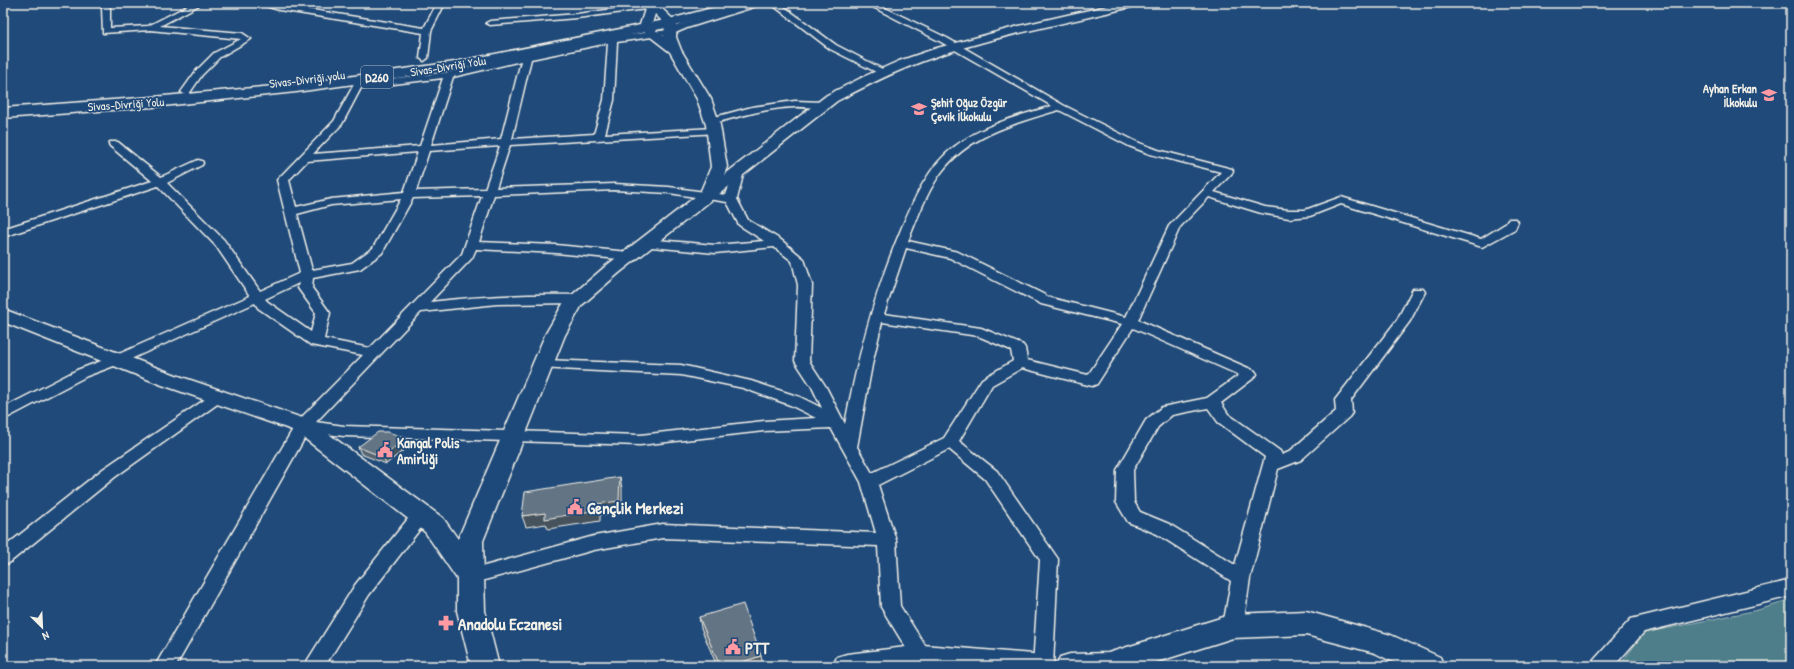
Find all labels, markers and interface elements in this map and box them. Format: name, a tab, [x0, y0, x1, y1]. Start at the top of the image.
street label: Sivas-Divriği Yolu	[409, 52, 487, 80]
street label: Sivas-Divriği yolu	[268, 66, 346, 92]
road number: D260	[361, 66, 393, 88]
place label: Ayhan Erkan İlkokulu	[1703, 80, 1758, 111]
school or university icon: Ayhan Erkan İlkokulu	[1760, 86, 1778, 104]
street label: Sivas-Divriği Yolu	[87, 93, 165, 115]
place label: Şehit Oğuz Özgür Çevik İlkokulu	[931, 94, 1008, 125]
school or university icon: Şehit Oğuz Özgür Çevik İlkokulu	[910, 100, 928, 118]
place label: Kangal Polis Amirliği	[397, 433, 460, 470]
public building icon: Kangal Polis Amirliği	[376, 441, 394, 459]
place label: Gençlik Merkezi	[587, 496, 684, 519]
public building icon: Gençlik Merkezi	[566, 498, 584, 516]
north arrow	[22, 607, 62, 647]
place label: Anadolu Eczanesi	[458, 612, 562, 635]
pharmacy icon: Anadolu Eczanesi	[437, 614, 455, 632]
text: N	[40, 629, 52, 644]
place label: PTT	[745, 636, 770, 659]
public building icon: PTT	[724, 638, 742, 656]

